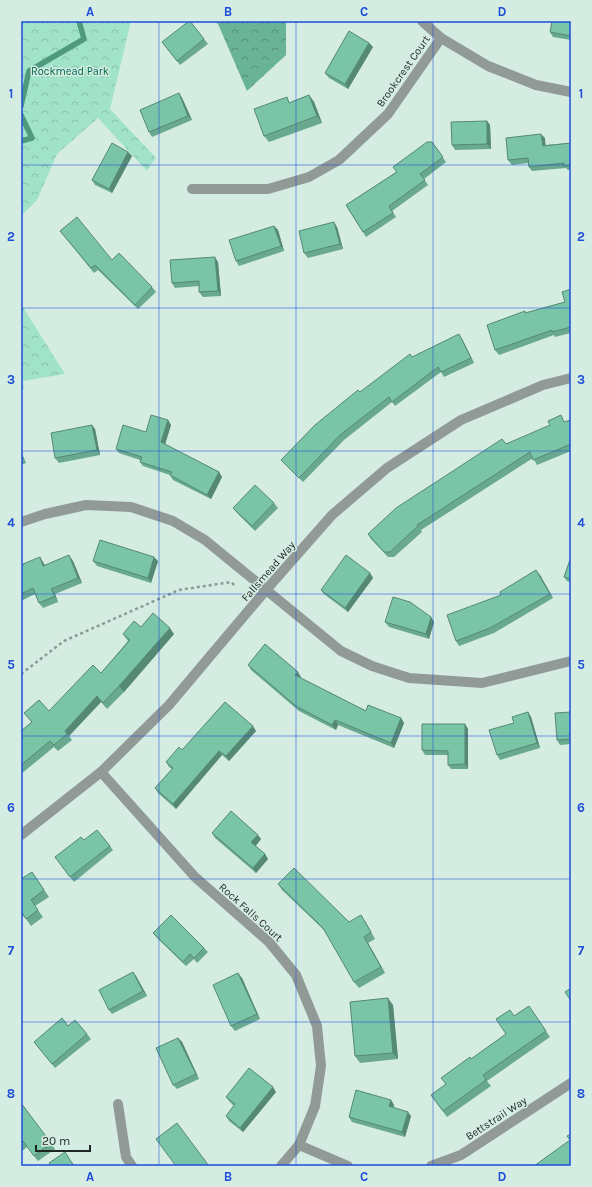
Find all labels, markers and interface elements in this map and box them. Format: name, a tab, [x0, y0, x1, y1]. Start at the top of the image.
text: A	[86, 4, 94, 19]
text: B	[224, 4, 232, 19]
text: C	[360, 4, 368, 19]
text: D	[498, 4, 507, 19]
street label: Brookcrest Court	[374, 33, 433, 110]
park label: Rockmead Park	[31, 65, 109, 78]
text: 1	[9, 86, 13, 101]
text: 1	[579, 86, 583, 101]
text: 2	[7, 229, 15, 244]
text: 2	[577, 229, 585, 244]
text: 3	[7, 372, 15, 387]
text: 3	[577, 372, 585, 387]
text: 4	[7, 515, 15, 530]
text: 4	[577, 515, 585, 530]
street label: Fallsmead Way	[239, 539, 298, 604]
text: 5	[7, 657, 15, 672]
text: 5	[577, 657, 585, 672]
text: 6	[7, 800, 15, 815]
text: 6	[577, 800, 585, 815]
street label: Rock Falls Court	[216, 880, 285, 944]
text: 7	[8, 943, 15, 958]
text: 7	[578, 943, 585, 958]
text: 8	[7, 1086, 15, 1101]
text: 8	[577, 1086, 585, 1101]
street label: Bettstrail Way	[463, 1094, 529, 1143]
scale bar	[36, 1127, 90, 1153]
text: 20 m	[42, 1134, 70, 1148]
text: A	[86, 1169, 94, 1184]
text: B	[224, 1169, 232, 1184]
text: C	[360, 1169, 368, 1184]
text: D	[498, 1169, 507, 1184]

